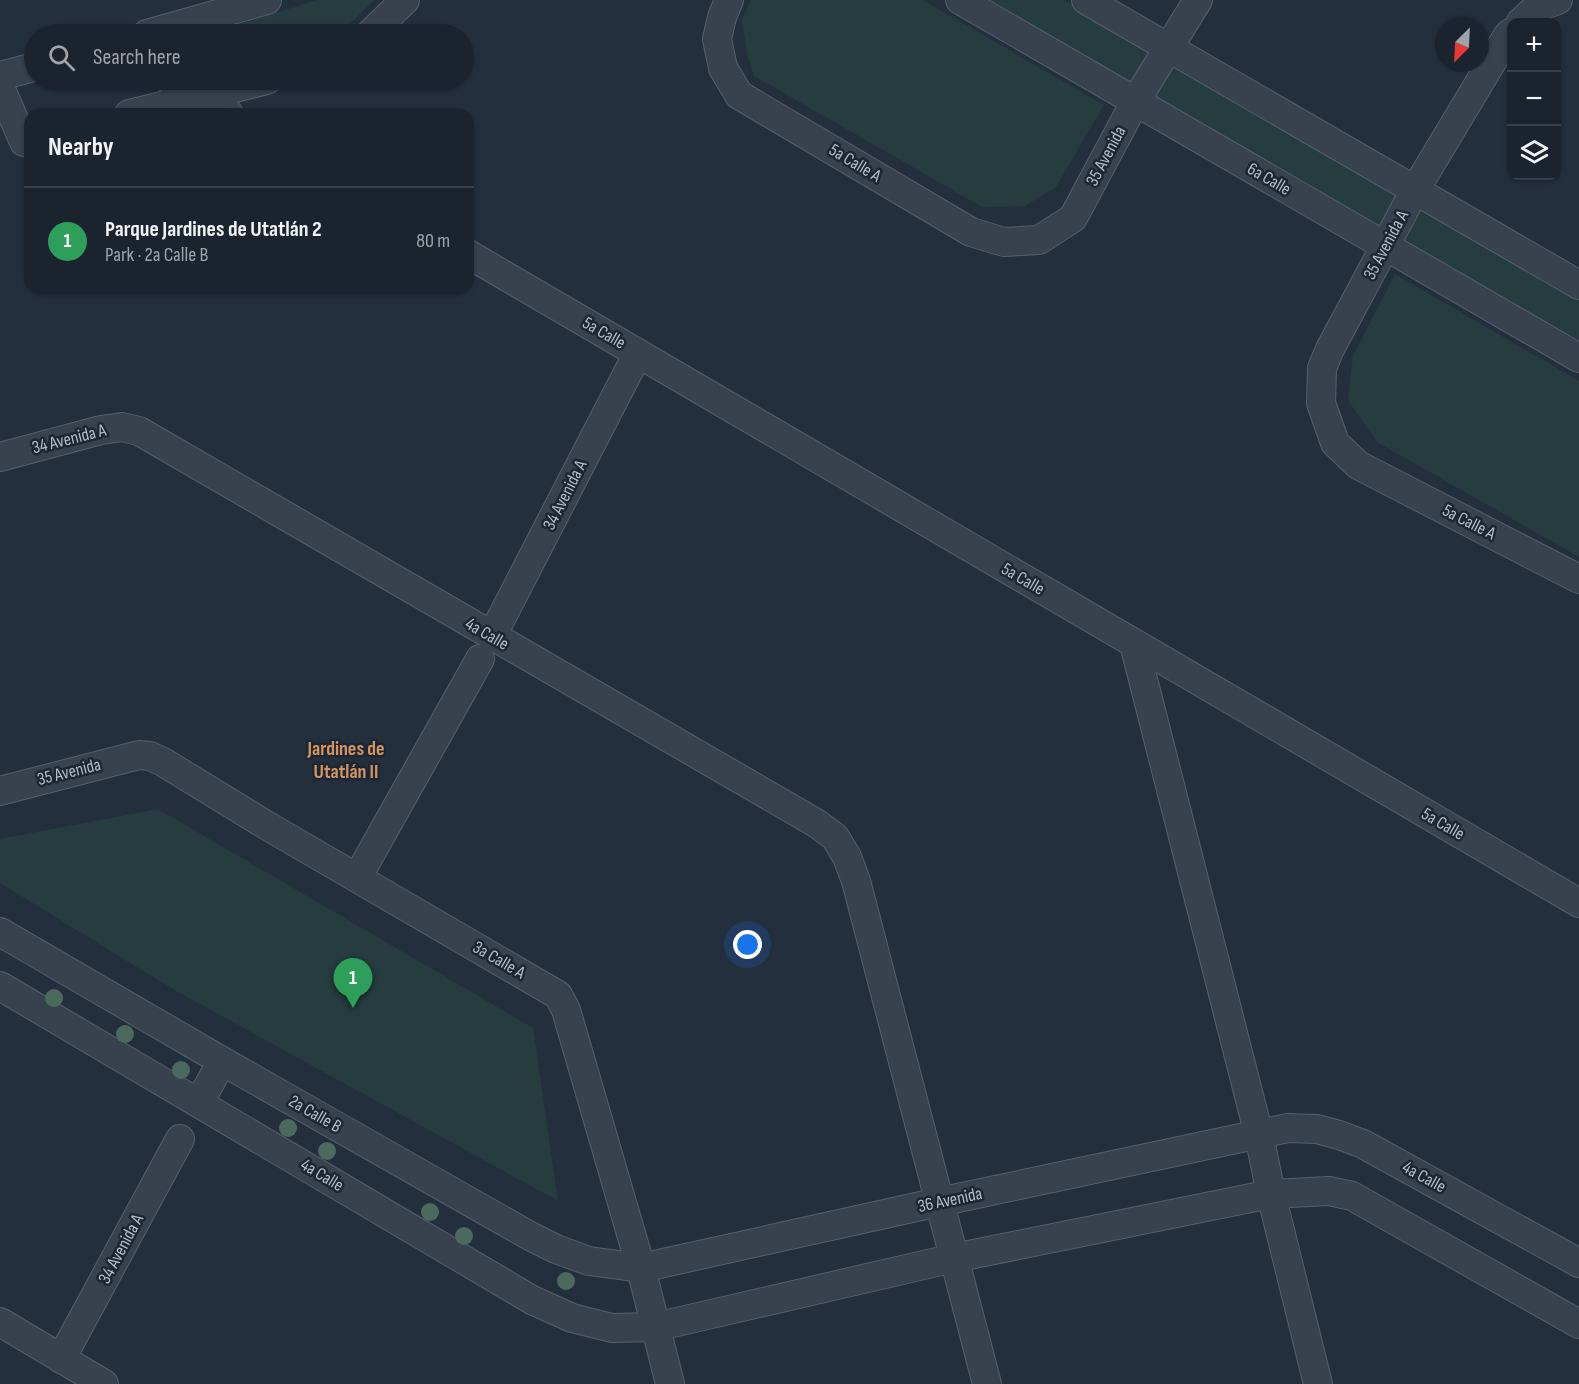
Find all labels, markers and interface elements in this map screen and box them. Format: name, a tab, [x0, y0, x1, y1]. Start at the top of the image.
north arrow	[1435, 18, 1489, 72]
map controls	[1507, 18, 1561, 180]
button: +	[1507, 18, 1561, 72]
search box	[24, 24, 474, 90]
icon: search	[45, 41, 78, 74]
text: Search here	[93, 44, 180, 71]
button: −	[1507, 72, 1561, 126]
street label: 35 Avenida	[1082, 122, 1130, 189]
button: layers	[1507, 126, 1561, 180]
text: Nearby	[48, 132, 114, 163]
street label: 5a Calle A	[825, 139, 885, 187]
street label: 6a Calle	[1243, 158, 1295, 200]
street label: 35 Avenida A	[1359, 207, 1413, 283]
text: Parque Jardines de Utatlán 2	[105, 216, 322, 243]
text: 1	[64, 229, 71, 253]
text: 80 m	[416, 229, 450, 253]
text: Park · 2a Calle B	[105, 243, 208, 267]
street label: 5a Calle	[579, 312, 629, 354]
street label: 34 Avenida A	[30, 420, 108, 458]
street label: 34 Avenida A	[538, 456, 592, 533]
street label: 5a Calle A	[1439, 500, 1499, 544]
street label: 5a Calle	[998, 558, 1048, 600]
street label: 4a Calle	[462, 613, 512, 655]
district label: Jardines de Utatlán II	[307, 737, 384, 784]
street label: 35 Avenida	[35, 754, 103, 790]
street label: 5a Calle	[1418, 803, 1468, 845]
your location	[733, 930, 762, 959]
street label: 3a Calle A	[469, 937, 529, 984]
pin: 1	[334, 958, 372, 1008]
street label: 2a Calle B	[285, 1091, 345, 1137]
street label: 4a Calle	[297, 1154, 347, 1196]
street label: 4a Calle	[1399, 1157, 1449, 1197]
street label: 36 Avenida	[916, 1183, 984, 1217]
street label: 34 Avenida A	[94, 1210, 148, 1287]

